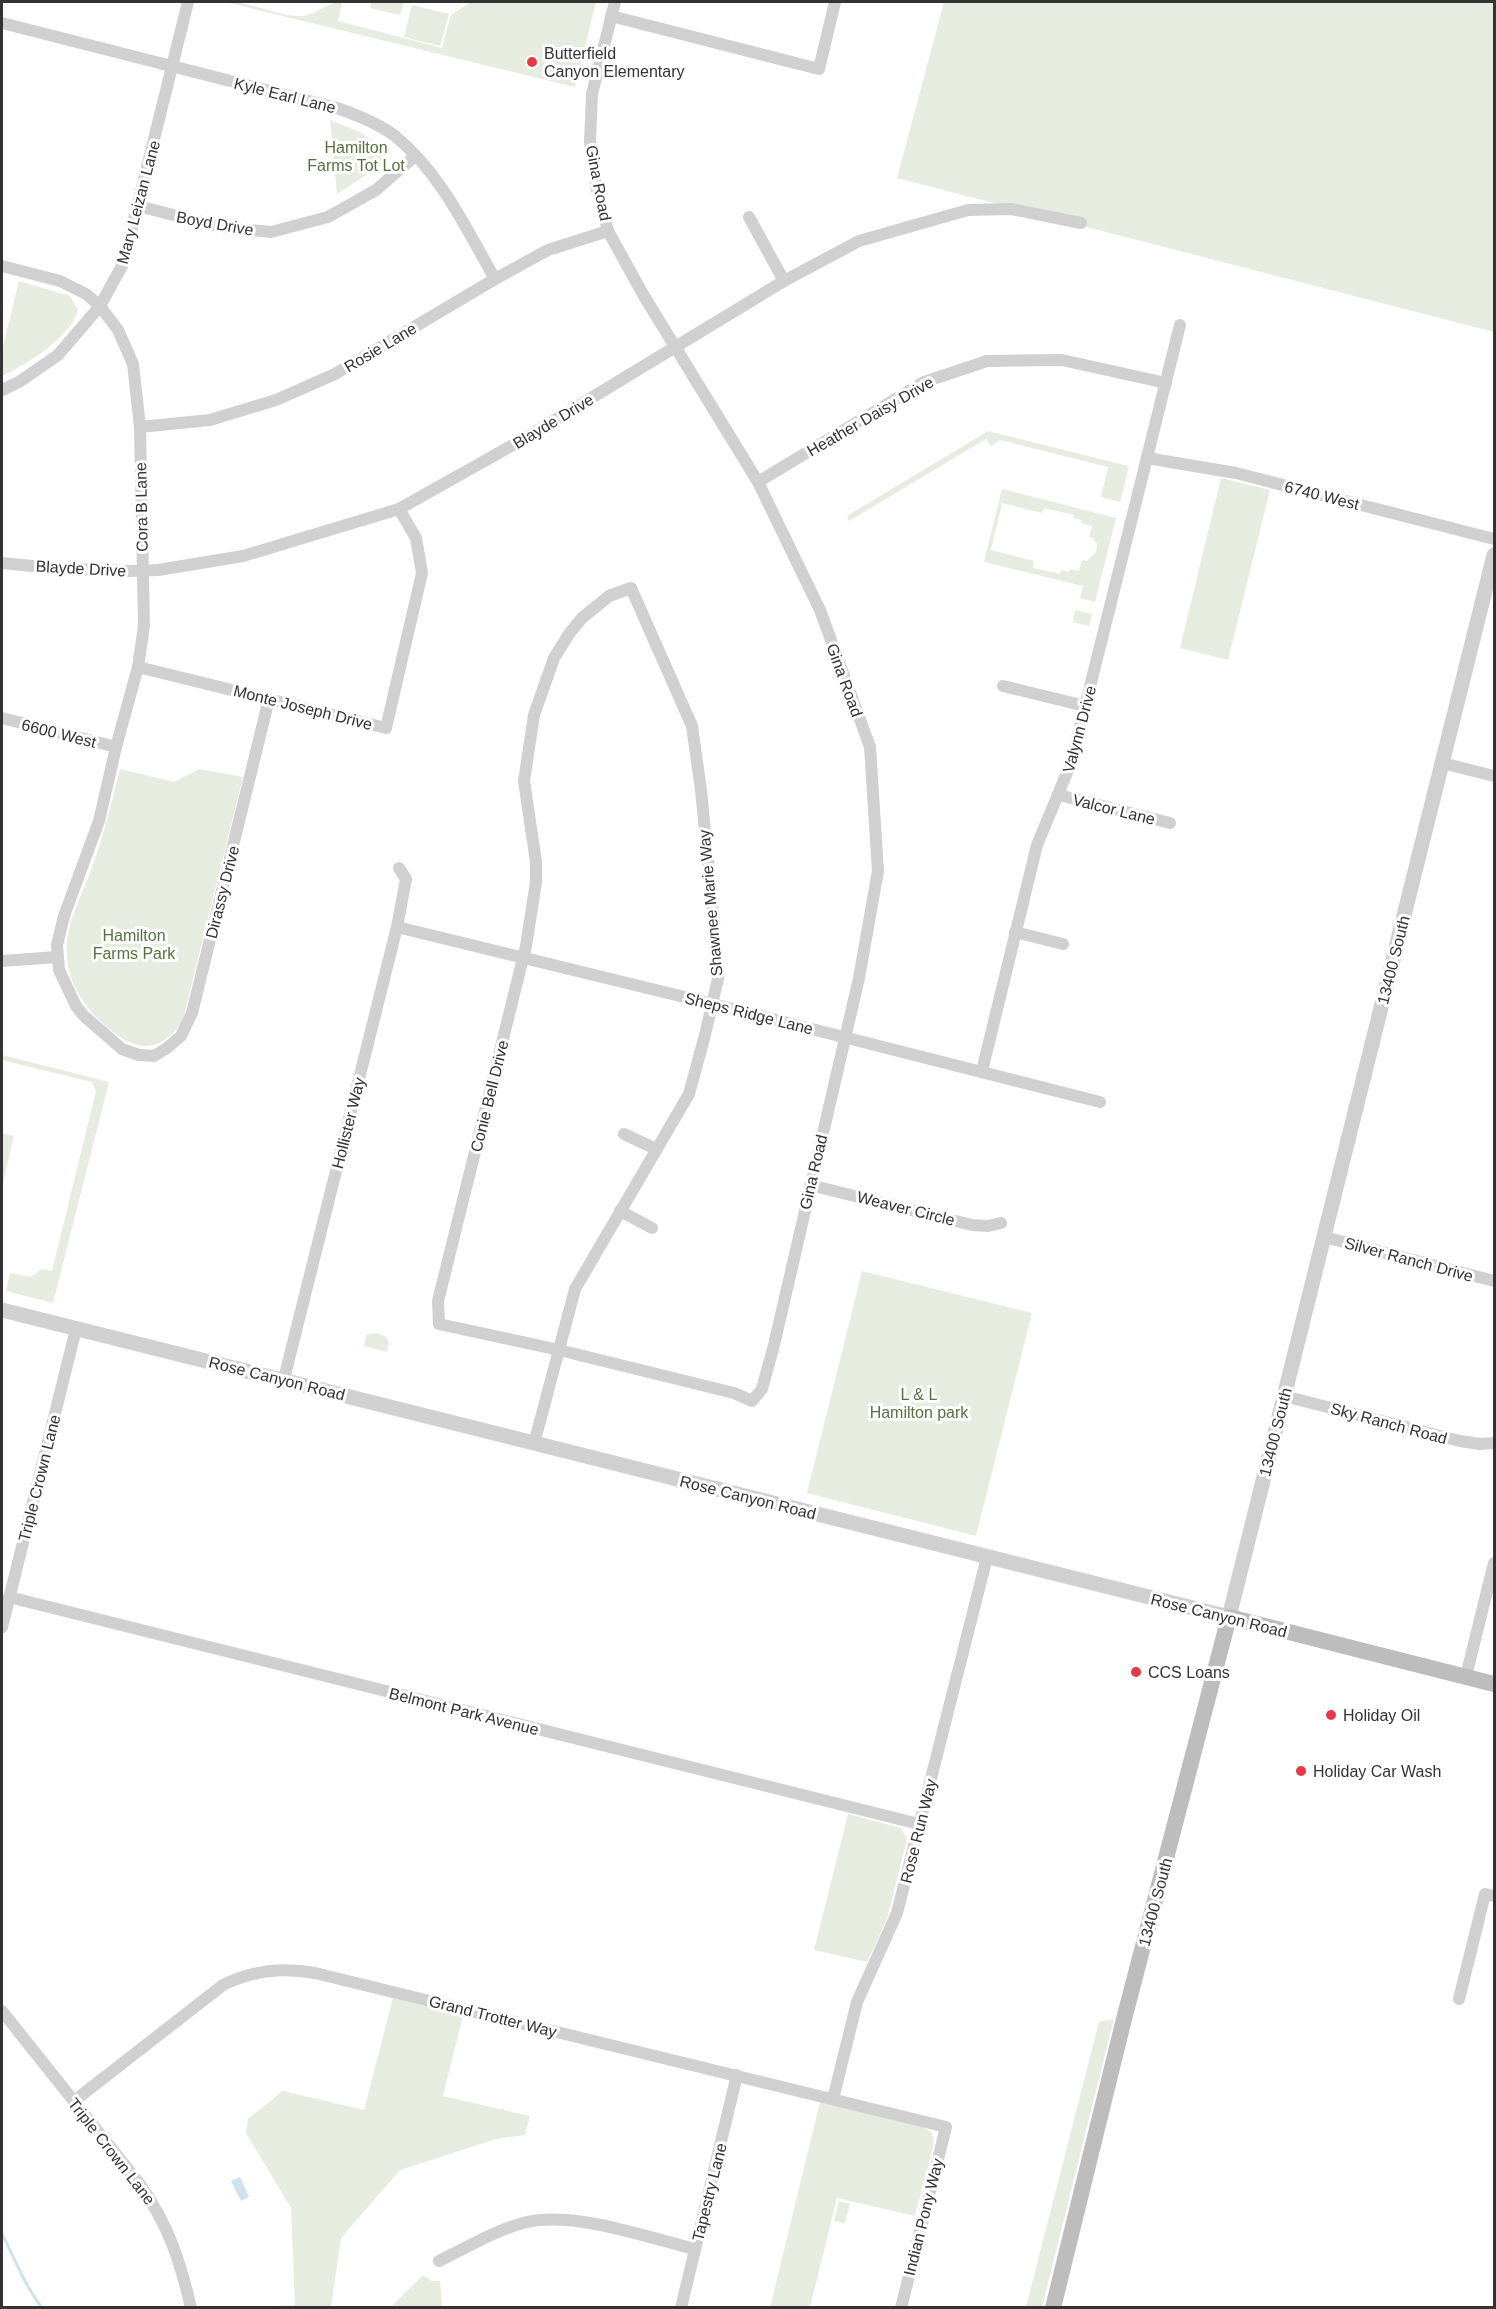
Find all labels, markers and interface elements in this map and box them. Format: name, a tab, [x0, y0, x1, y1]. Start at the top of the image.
place label: Butterfield Canyon Elementary	[544, 45, 685, 80]
marker: Butterfield Canyon Elementary	[525, 55, 539, 69]
street label: Kyle Earl Lane	[232, 75, 338, 116]
street label: Mary Leizan Lane	[114, 138, 163, 266]
park label: Hamilton Farms Tot Lot	[307, 139, 405, 174]
street label: Gina Road	[583, 144, 614, 222]
street label: Boyd Drive	[175, 208, 255, 239]
street label: Rosie Lane	[341, 319, 419, 376]
street label: Heather Daisy Drive	[804, 373, 937, 460]
street label: Blayde Drive	[510, 391, 597, 452]
street label: Cora B Lane	[132, 462, 151, 552]
street label: 6740 West	[1283, 478, 1361, 513]
street label: Blayde Drive	[35, 558, 127, 579]
street label: Gina Road	[823, 641, 866, 719]
street label: Monte Joseph Drive	[232, 682, 374, 733]
street label: Valynn Drive	[1060, 684, 1099, 775]
street label: 6600 West	[20, 716, 98, 751]
street label: Valcor Lane	[1071, 791, 1157, 828]
street label: Shawnee Marie Way	[696, 829, 725, 977]
street label: Dirassy Drive	[203, 844, 242, 940]
street label: 13400 South	[1374, 914, 1413, 1006]
park label: Hamilton Farms Park	[93, 927, 176, 962]
street label: Sheps Ridge Lane	[683, 989, 815, 1038]
street label: Conie Bell Drive	[467, 1038, 512, 1154]
street label: Hollister Way	[329, 1076, 368, 1171]
street label: Gina Road	[797, 1133, 830, 1211]
street label: Weaver Circle	[855, 1188, 957, 1229]
street label: Silver Ranch Drive	[1343, 1234, 1475, 1285]
street label: Rose Canyon Road	[207, 1353, 347, 1404]
park label: L & L Hamilton park	[870, 1386, 969, 1421]
street label: 13400 South	[1256, 1386, 1295, 1478]
street label: Sky Ranch Road	[1329, 1400, 1449, 1447]
street label: Triple Crown Lane	[15, 1413, 63, 1543]
street label: Rose Canyon Road	[678, 1472, 818, 1523]
street label: Rose Canyon Road	[1149, 1590, 1289, 1641]
place label: CCS Loans	[1148, 1664, 1230, 1681]
marker: CCS Loans	[1129, 1665, 1143, 1679]
street label: Belmont Park Avenue	[387, 1685, 541, 1738]
place label: Holiday Oil	[1343, 1707, 1420, 1724]
marker: Holiday Oil	[1324, 1708, 1338, 1722]
place label: Holiday Car Wash	[1313, 1763, 1441, 1780]
marker: Holiday Car Wash	[1294, 1764, 1308, 1778]
street label: Rose Run Way	[897, 1777, 940, 1885]
street label: 13400 South	[1136, 1856, 1175, 1948]
street label: Grand Trotter Way	[427, 1992, 558, 2041]
street label: Triple Crown Lane	[65, 2095, 158, 2208]
street label: Tapestry Lane	[689, 2141, 730, 2243]
street label: Indian Pony Way	[901, 2157, 946, 2278]

